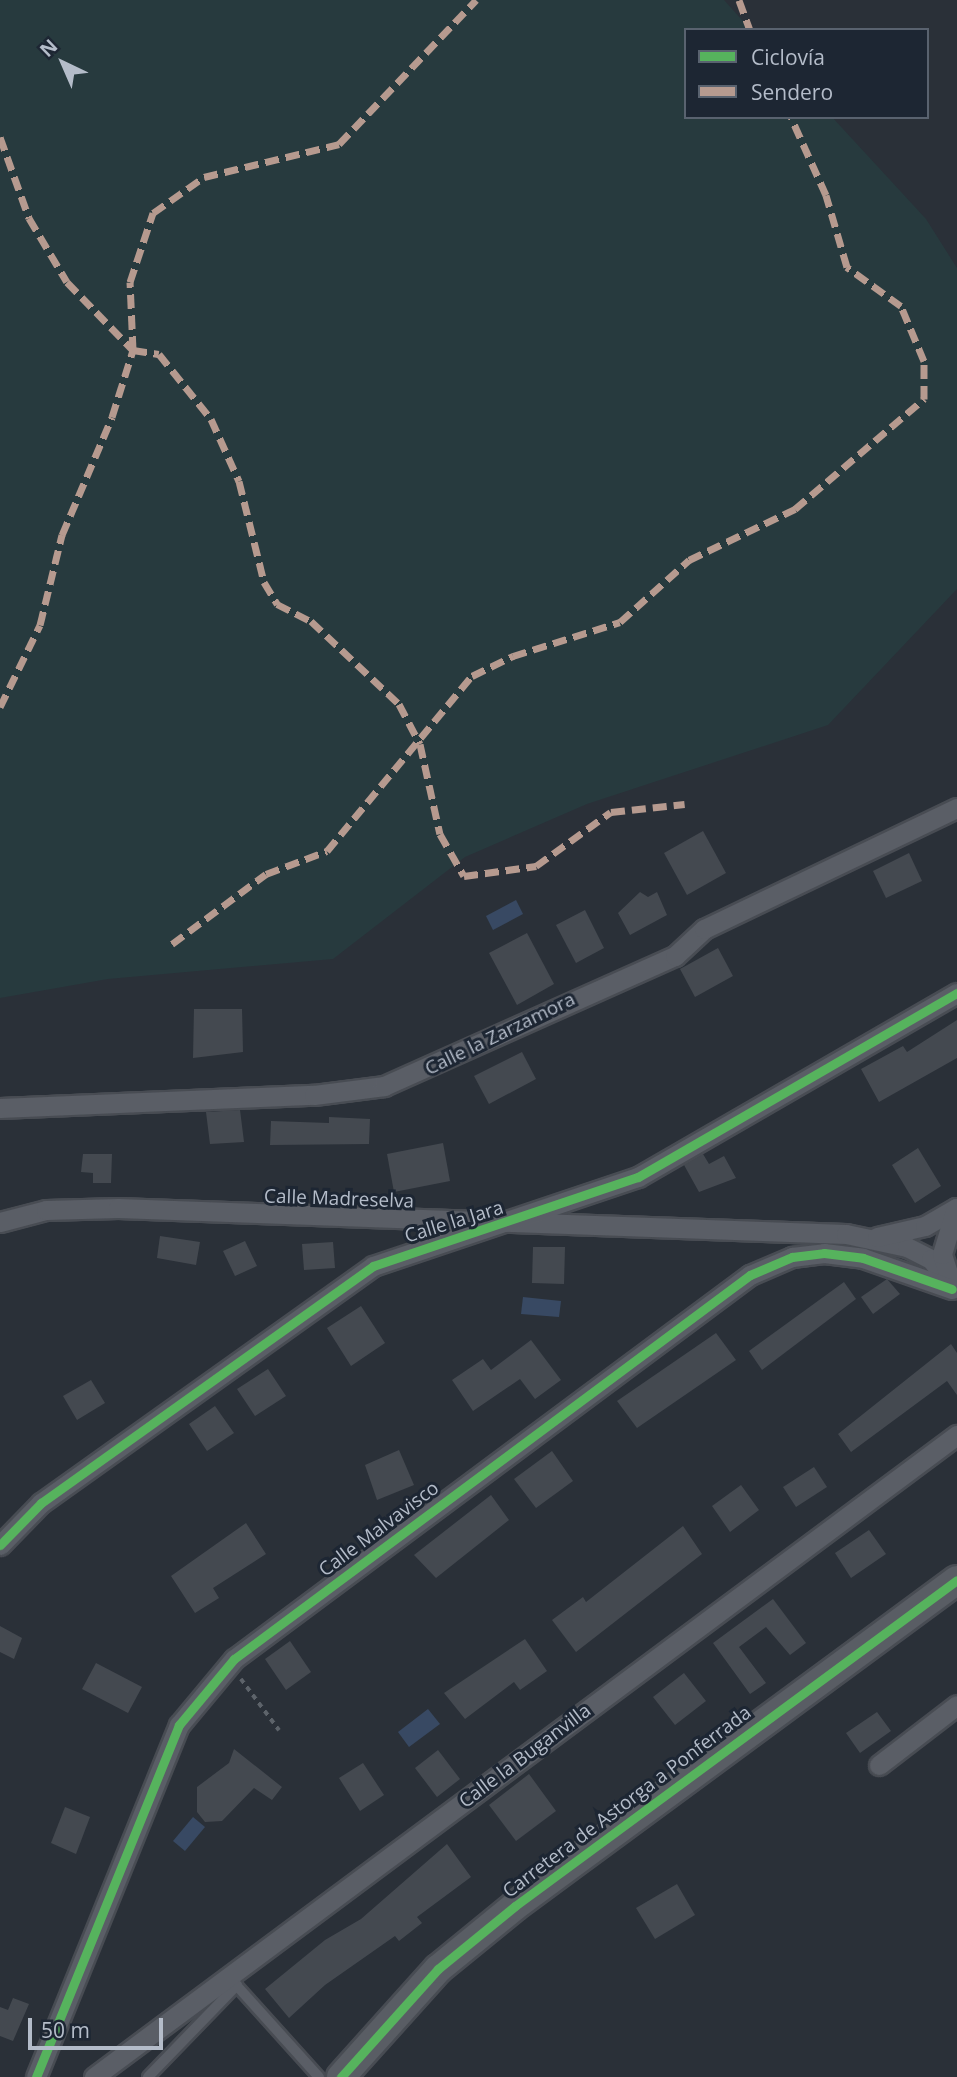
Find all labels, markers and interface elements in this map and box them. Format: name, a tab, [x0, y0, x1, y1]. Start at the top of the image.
north arrow	[28, 28, 98, 98]
legend	[684, 28, 929, 119]
text: N	[34, 33, 63, 63]
text: Ciclovía	[751, 43, 825, 71]
text: Sendero	[751, 78, 833, 106]
street label: Calle la Zarzamora	[421, 988, 579, 1080]
street label: Calle Madreselva	[264, 1185, 414, 1213]
street label: Calle la Jara	[402, 1196, 506, 1248]
street label: Calle Malvavisco	[315, 1477, 443, 1581]
street label: Calle la Buganvilla	[455, 1699, 595, 1813]
street label: Carretera de Astorga a Ponferrada	[498, 1701, 756, 1903]
scale bar	[32, 2004, 166, 2048]
text: 50 m	[41, 2016, 90, 2044]

